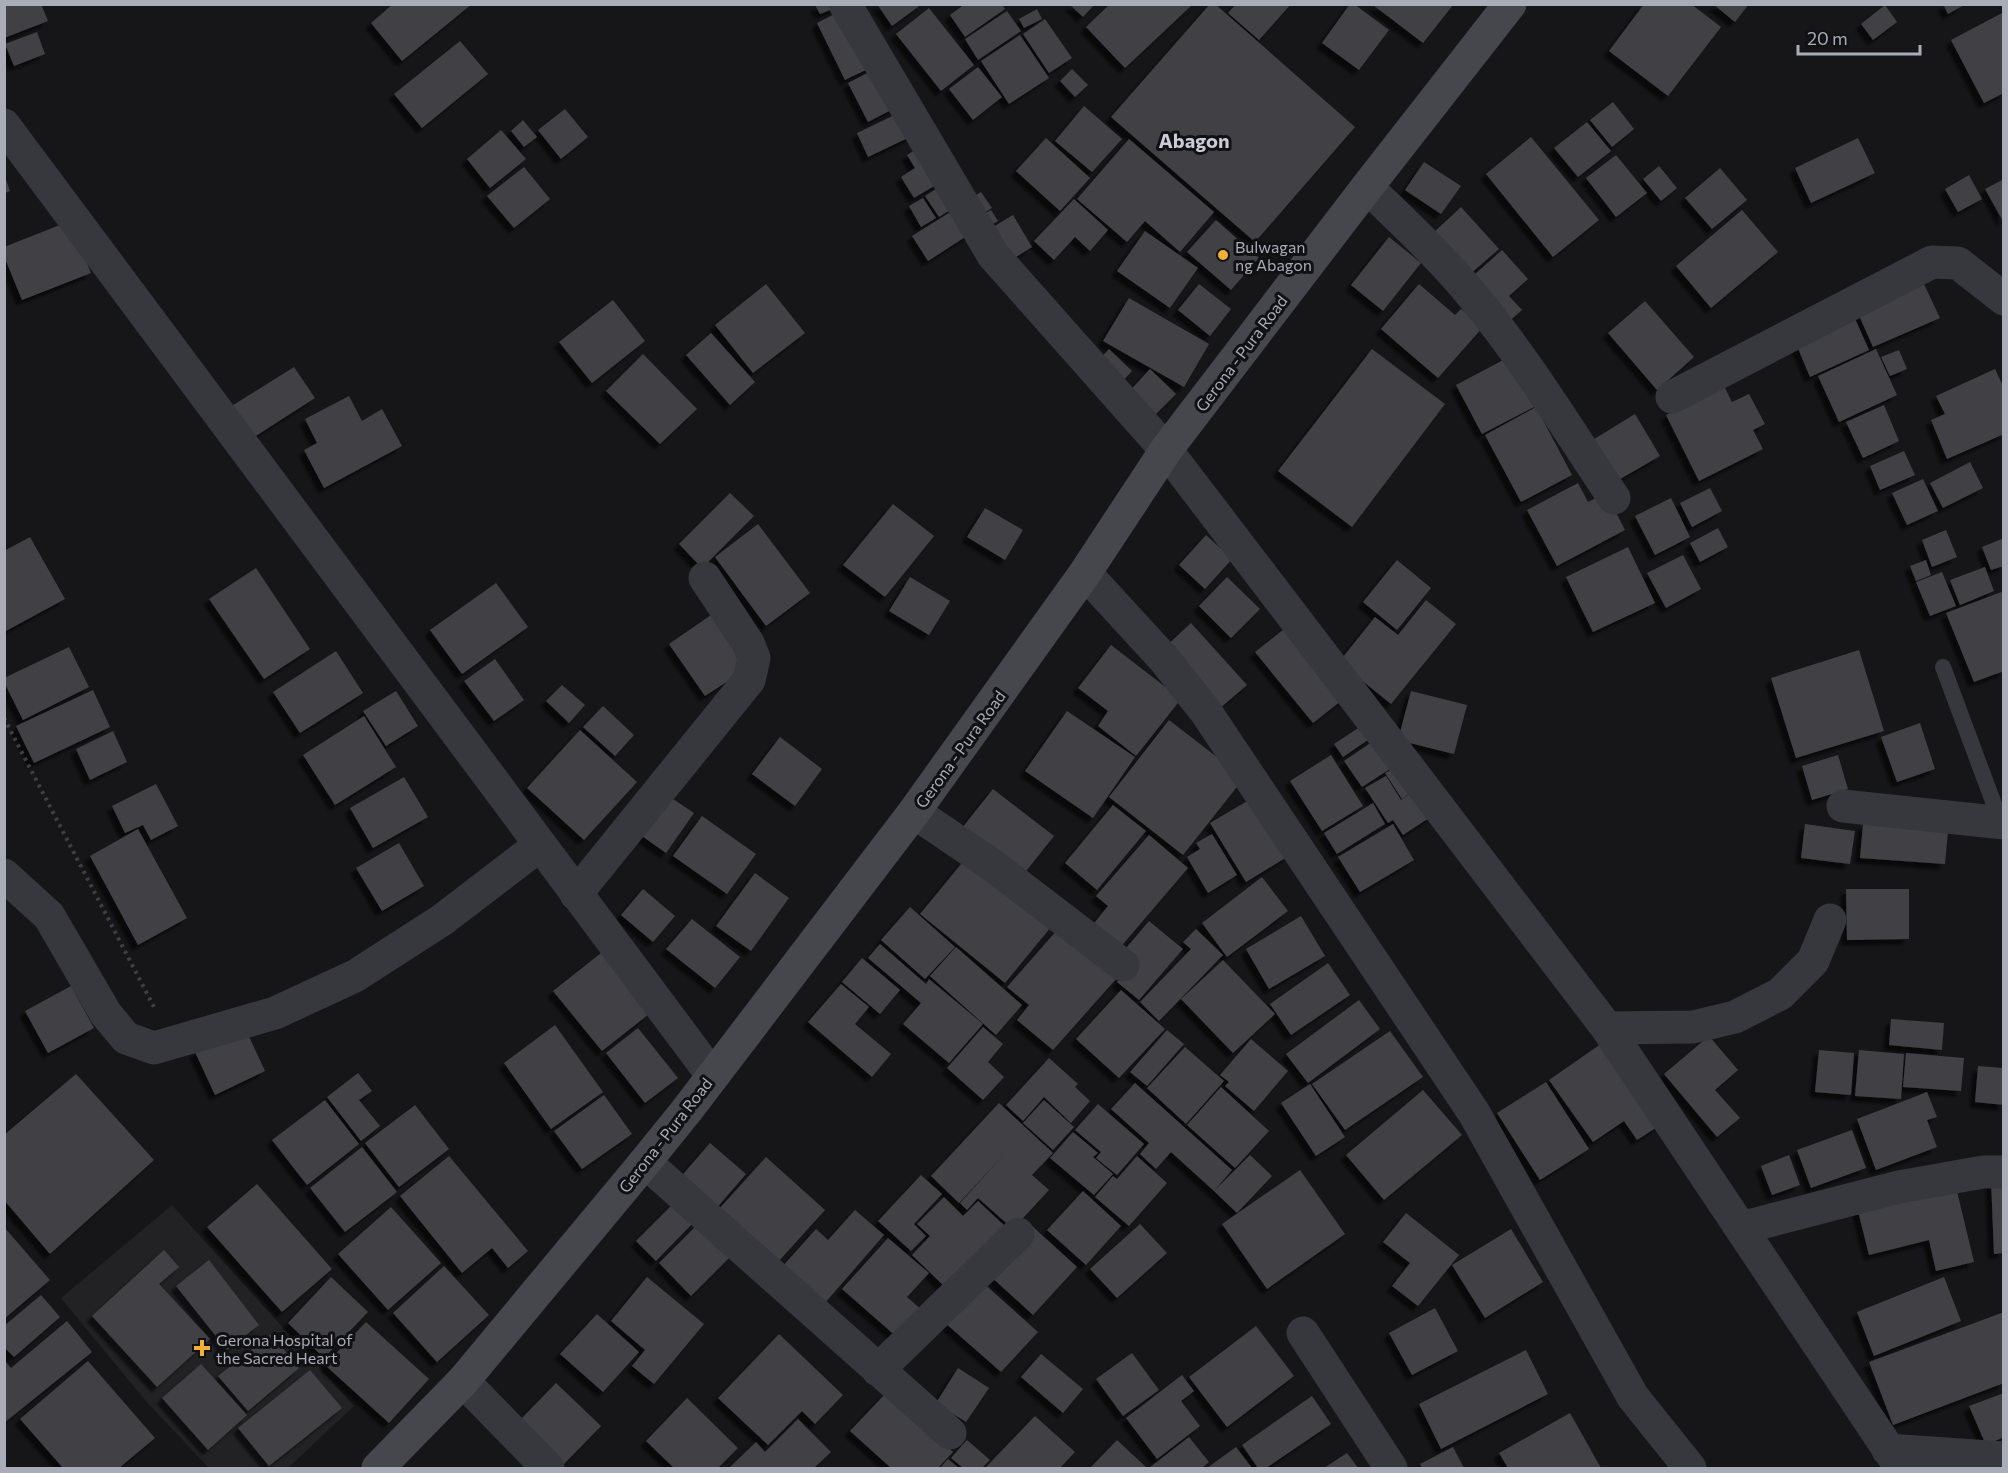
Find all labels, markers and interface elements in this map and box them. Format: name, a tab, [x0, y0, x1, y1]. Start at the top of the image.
scale bar	[1798, 18, 1920, 56]
text: 20 m	[1807, 27, 1848, 49]
district label: Abagon	[1158, 128, 1230, 152]
place label: Bulwagan ng Abagon	[1235, 237, 1312, 274]
marker: Bulwagan ng Abagon	[1216, 248, 1230, 262]
street label: Gerona - Pura Road	[1191, 291, 1291, 415]
street label: Gerona - Pura Road	[911, 687, 1009, 811]
street label: Gerona - Pura Road	[614, 1074, 716, 1196]
place label: Gerona Hospital of the Sacred Heart	[216, 1330, 353, 1367]
marker: Gerona Hospital of the Sacred Heart	[193, 1339, 211, 1357]

